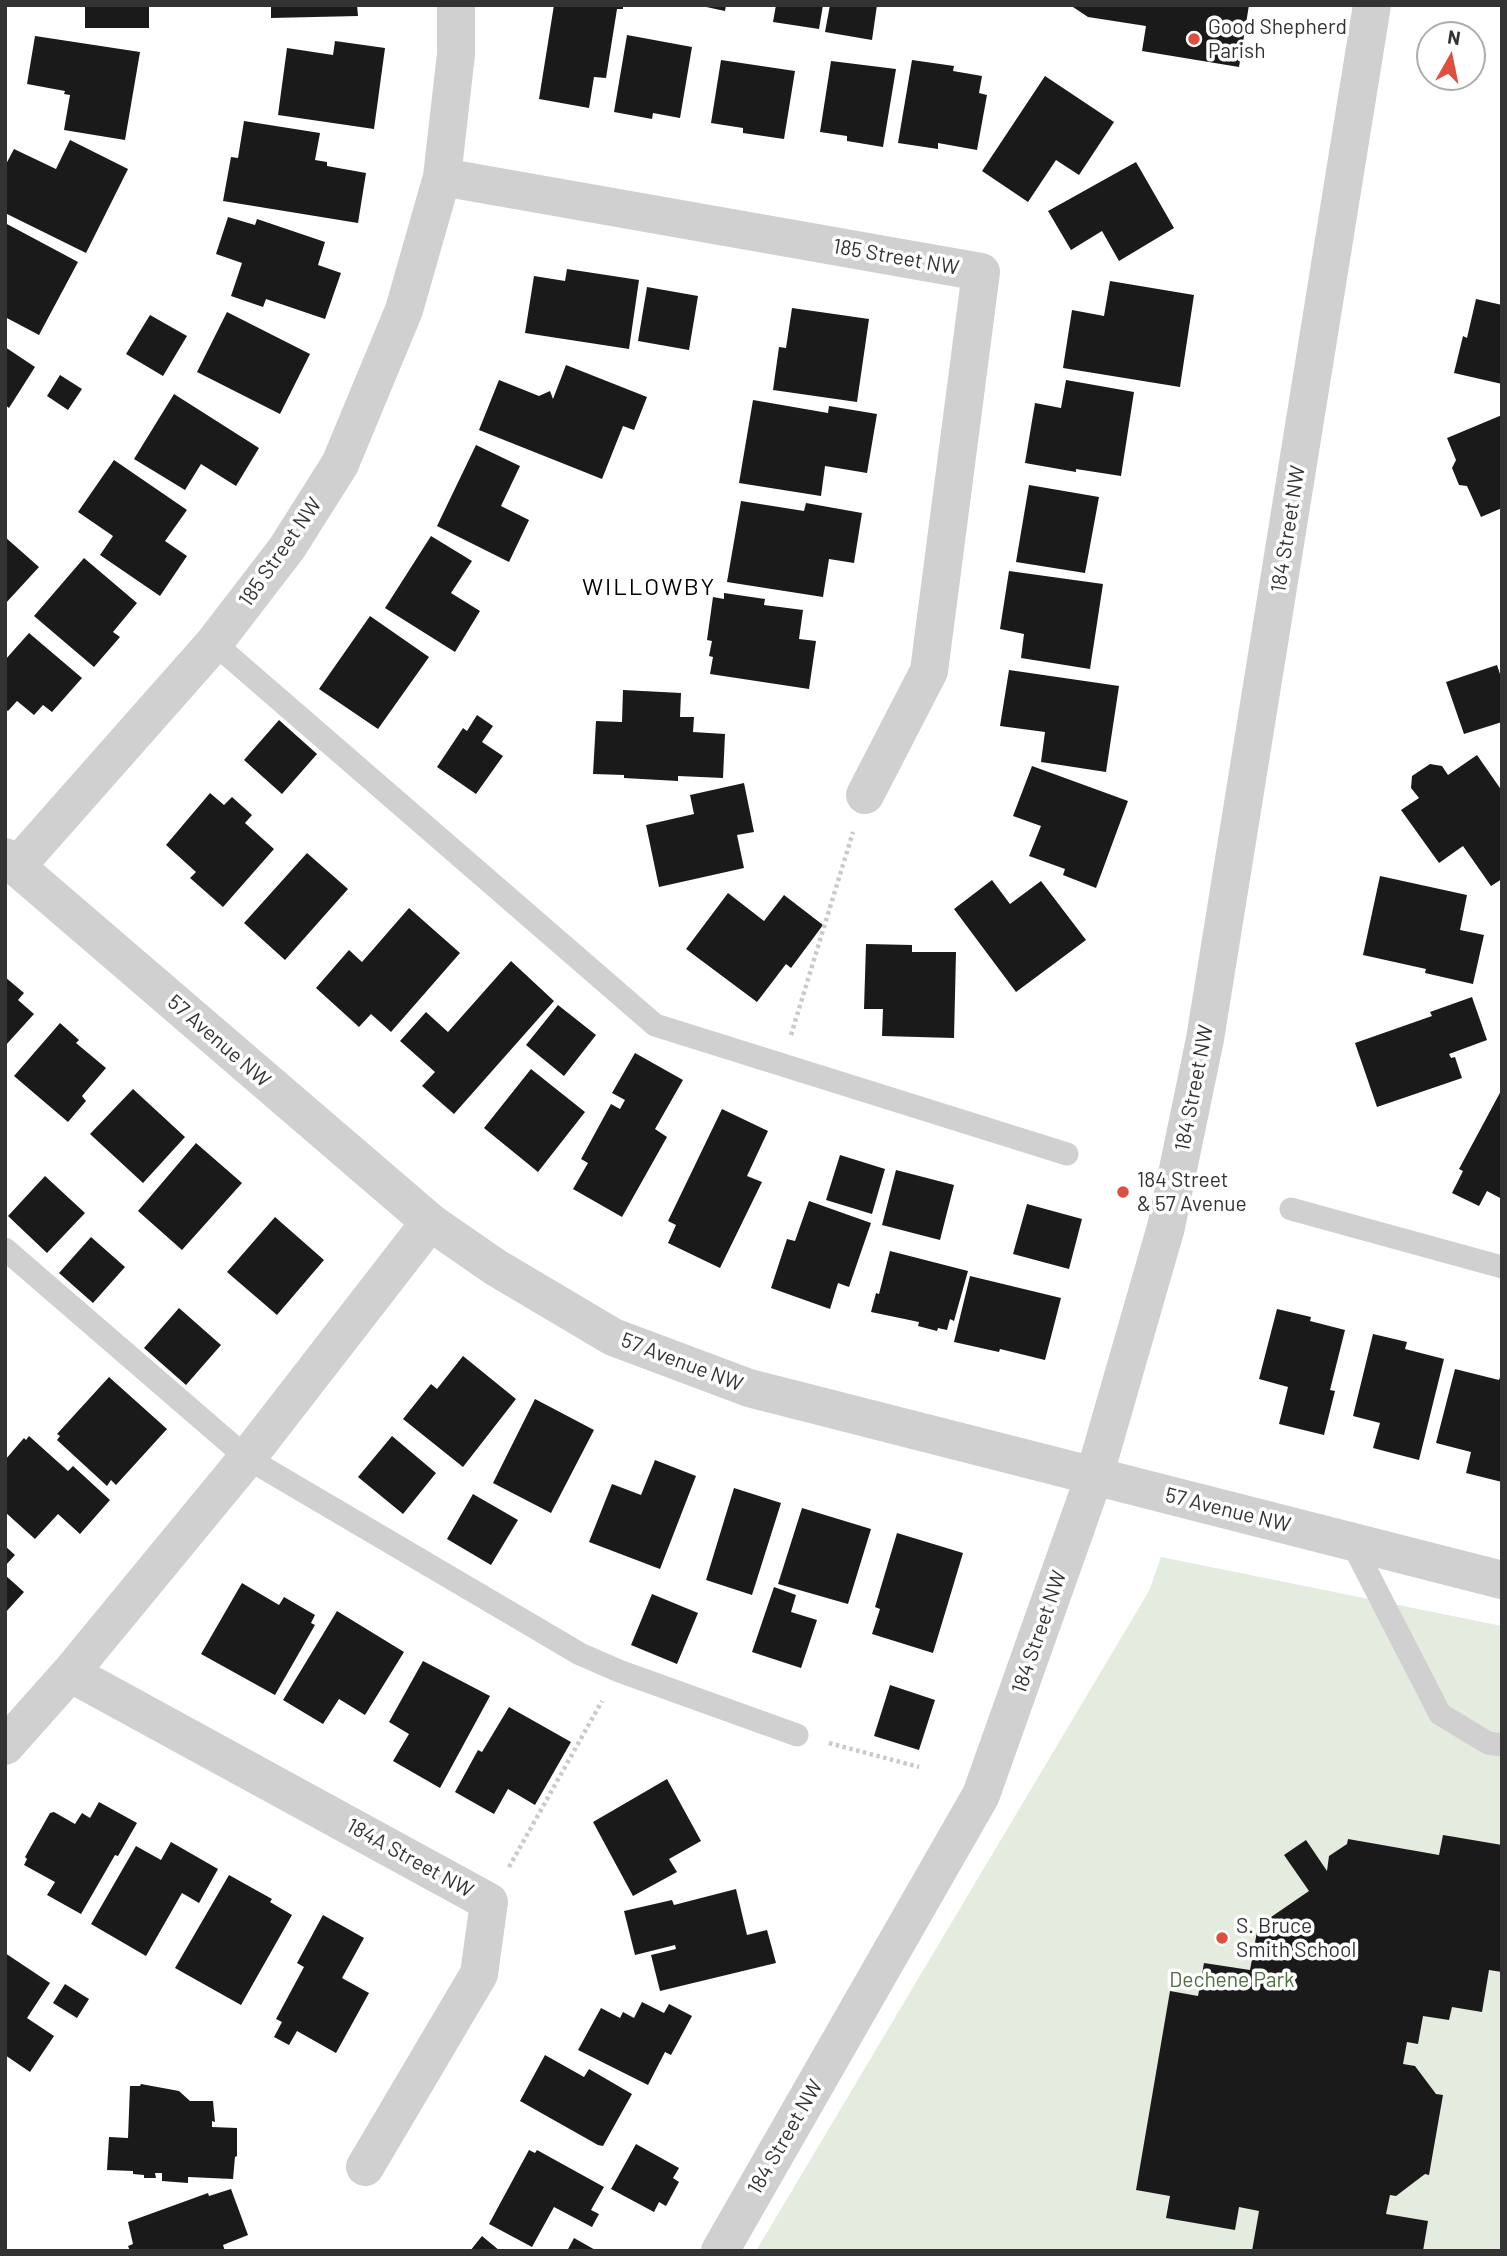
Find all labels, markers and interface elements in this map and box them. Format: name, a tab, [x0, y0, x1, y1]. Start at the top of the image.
place label: Good Shepherd Parish	[1208, 14, 1347, 64]
north arrow	[1416, 21, 1486, 91]
text: N	[1446, 24, 1462, 49]
marker: Good Shepherd Parish	[1186, 31, 1202, 47]
street label: 185 Street NW	[831, 234, 961, 280]
street label: 184 Street NW	[1266, 464, 1310, 594]
street label: 185 Street NW	[233, 493, 327, 611]
district label: WILLOWBY	[583, 573, 715, 601]
street label: 57 Avenue NW	[162, 989, 276, 1093]
street label: 184 Street NW	[1169, 1023, 1219, 1153]
place label: 184 Street & 57 Avenue	[1137, 1167, 1247, 1217]
marker: 184 Street & 57 Avenue	[1115, 1184, 1131, 1200]
street label: 57 Avenue NW	[618, 1327, 746, 1397]
street label: 57 Avenue NW	[1163, 1482, 1293, 1538]
street label: 184 Street NW	[1006, 1567, 1072, 1697]
street label: 184A Street NW	[342, 1813, 478, 1903]
place label: S. Bruce Smith School	[1236, 1913, 1356, 1963]
marker: S. Bruce Smith School	[1214, 1930, 1230, 1946]
park label: Dechene Park	[1169, 1967, 1295, 1993]
street label: 184 Street NW	[742, 2075, 828, 2199]

